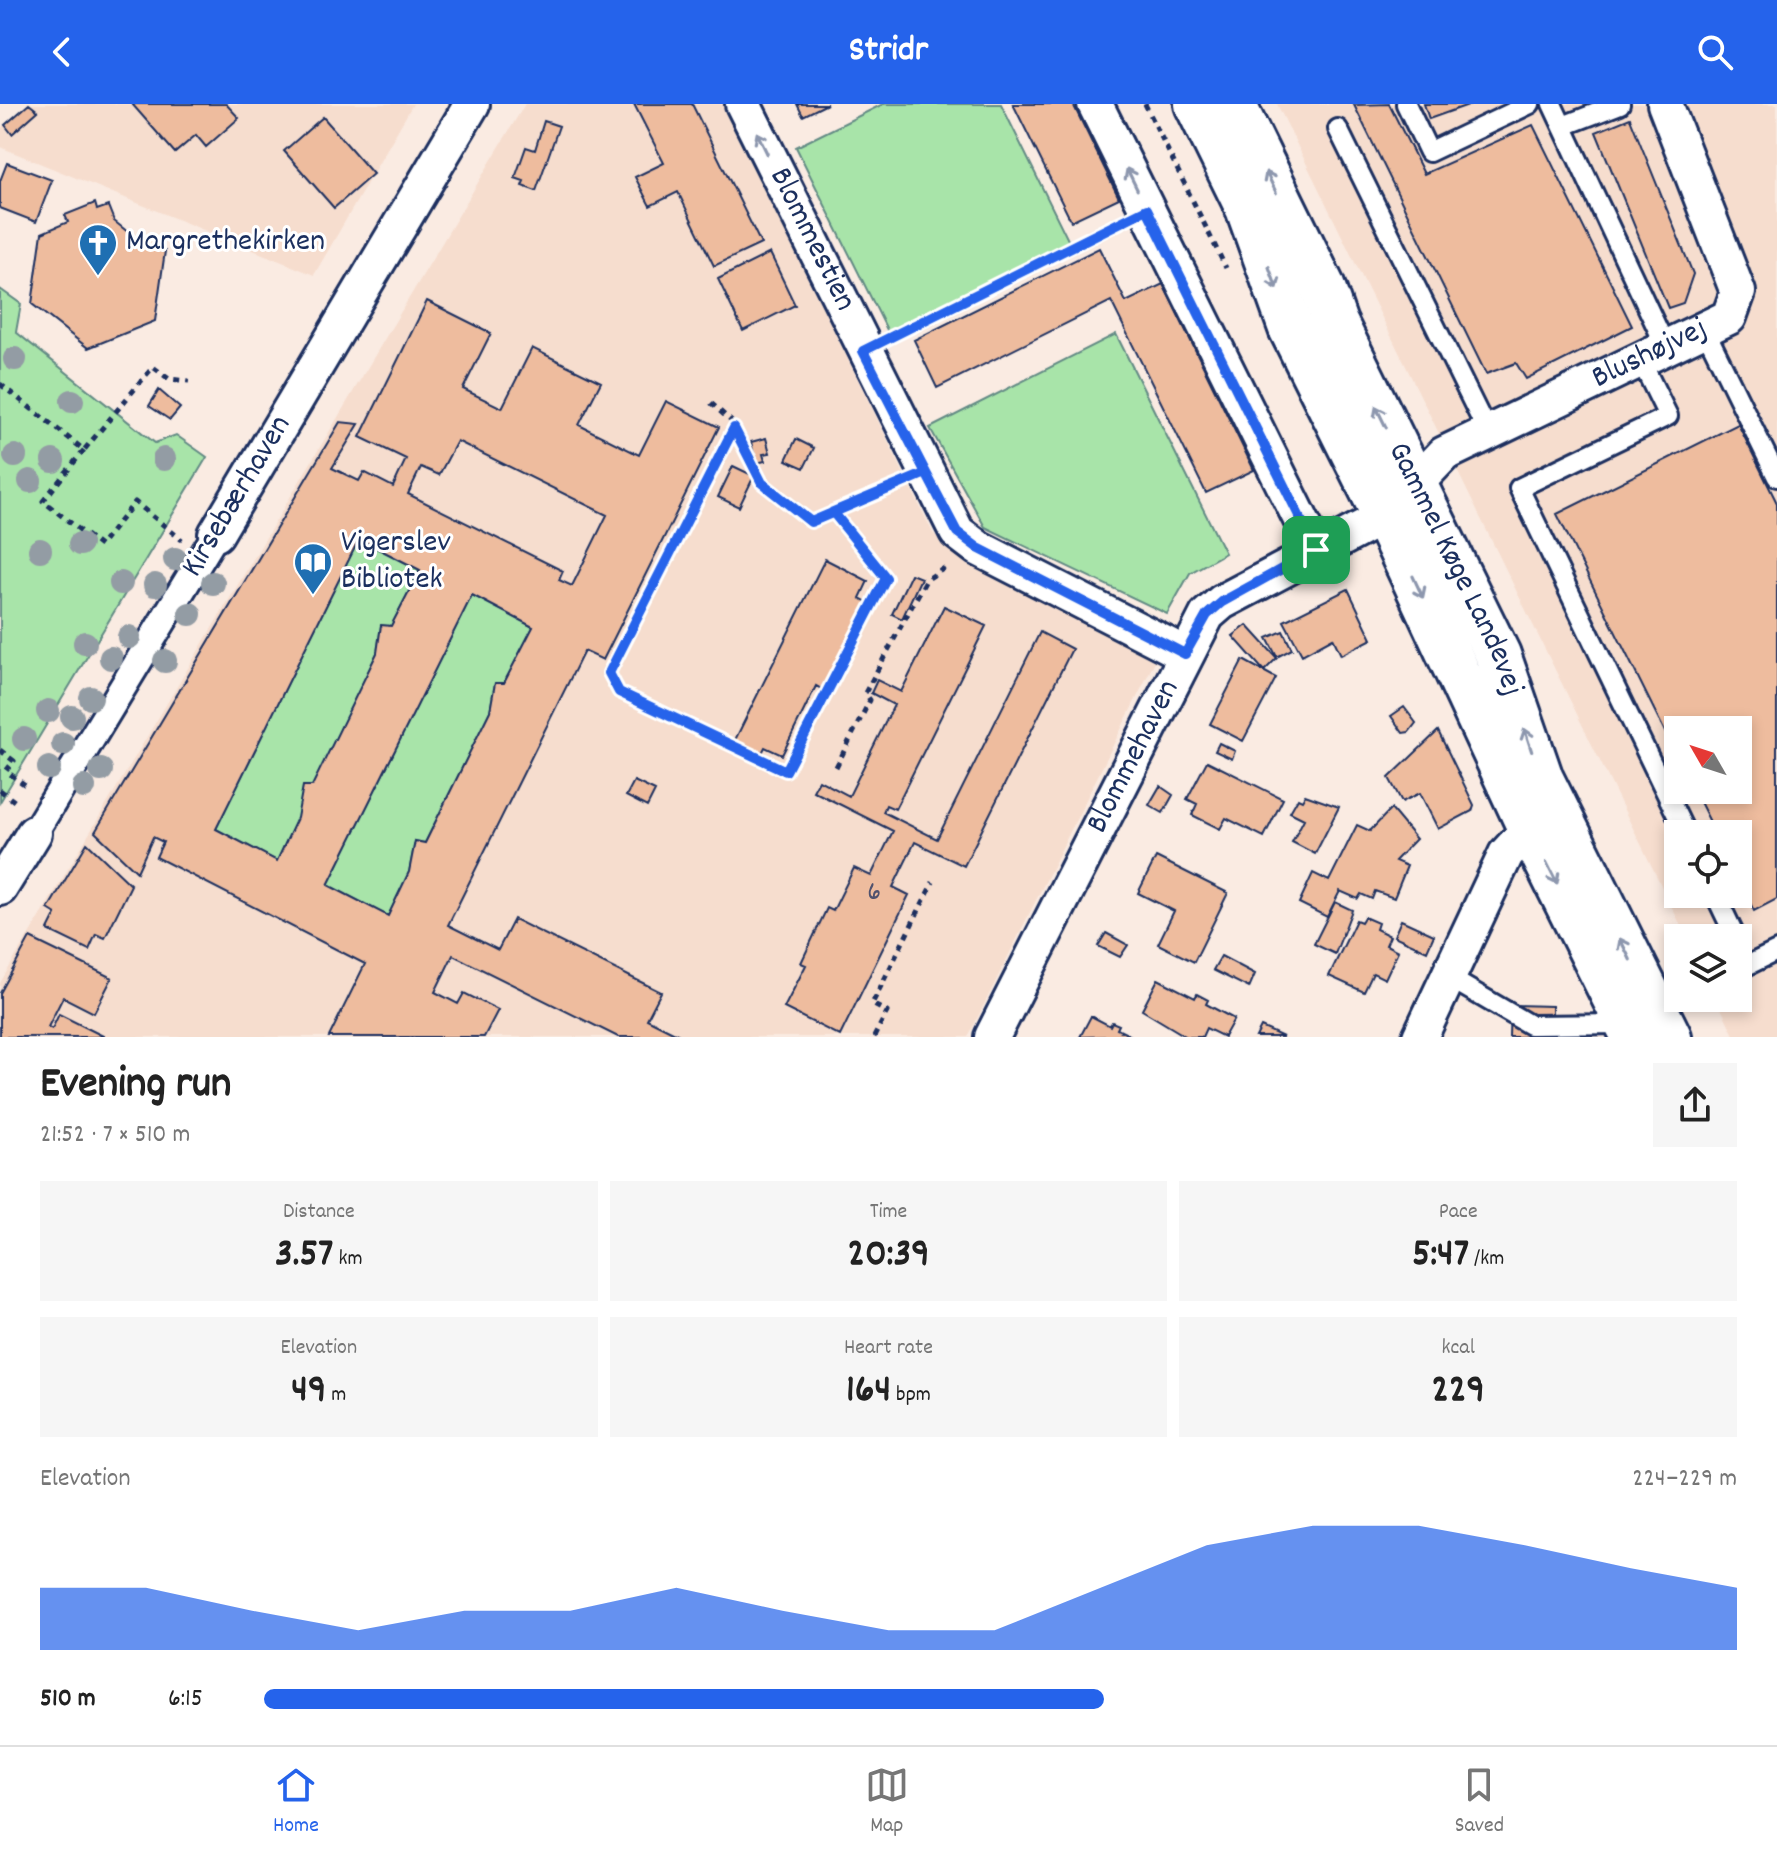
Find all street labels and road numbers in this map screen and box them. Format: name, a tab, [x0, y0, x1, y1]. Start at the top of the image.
street label: Blommestien	[756, 160, 866, 320]
street label: Blushøjvej	[1585, 308, 1716, 402]
street label: Kirsebærhaven	[171, 407, 305, 587]
street label: Gammel Køge Landevej	[1374, 435, 1534, 703]
street label: Blommehaven	[1076, 672, 1193, 842]

